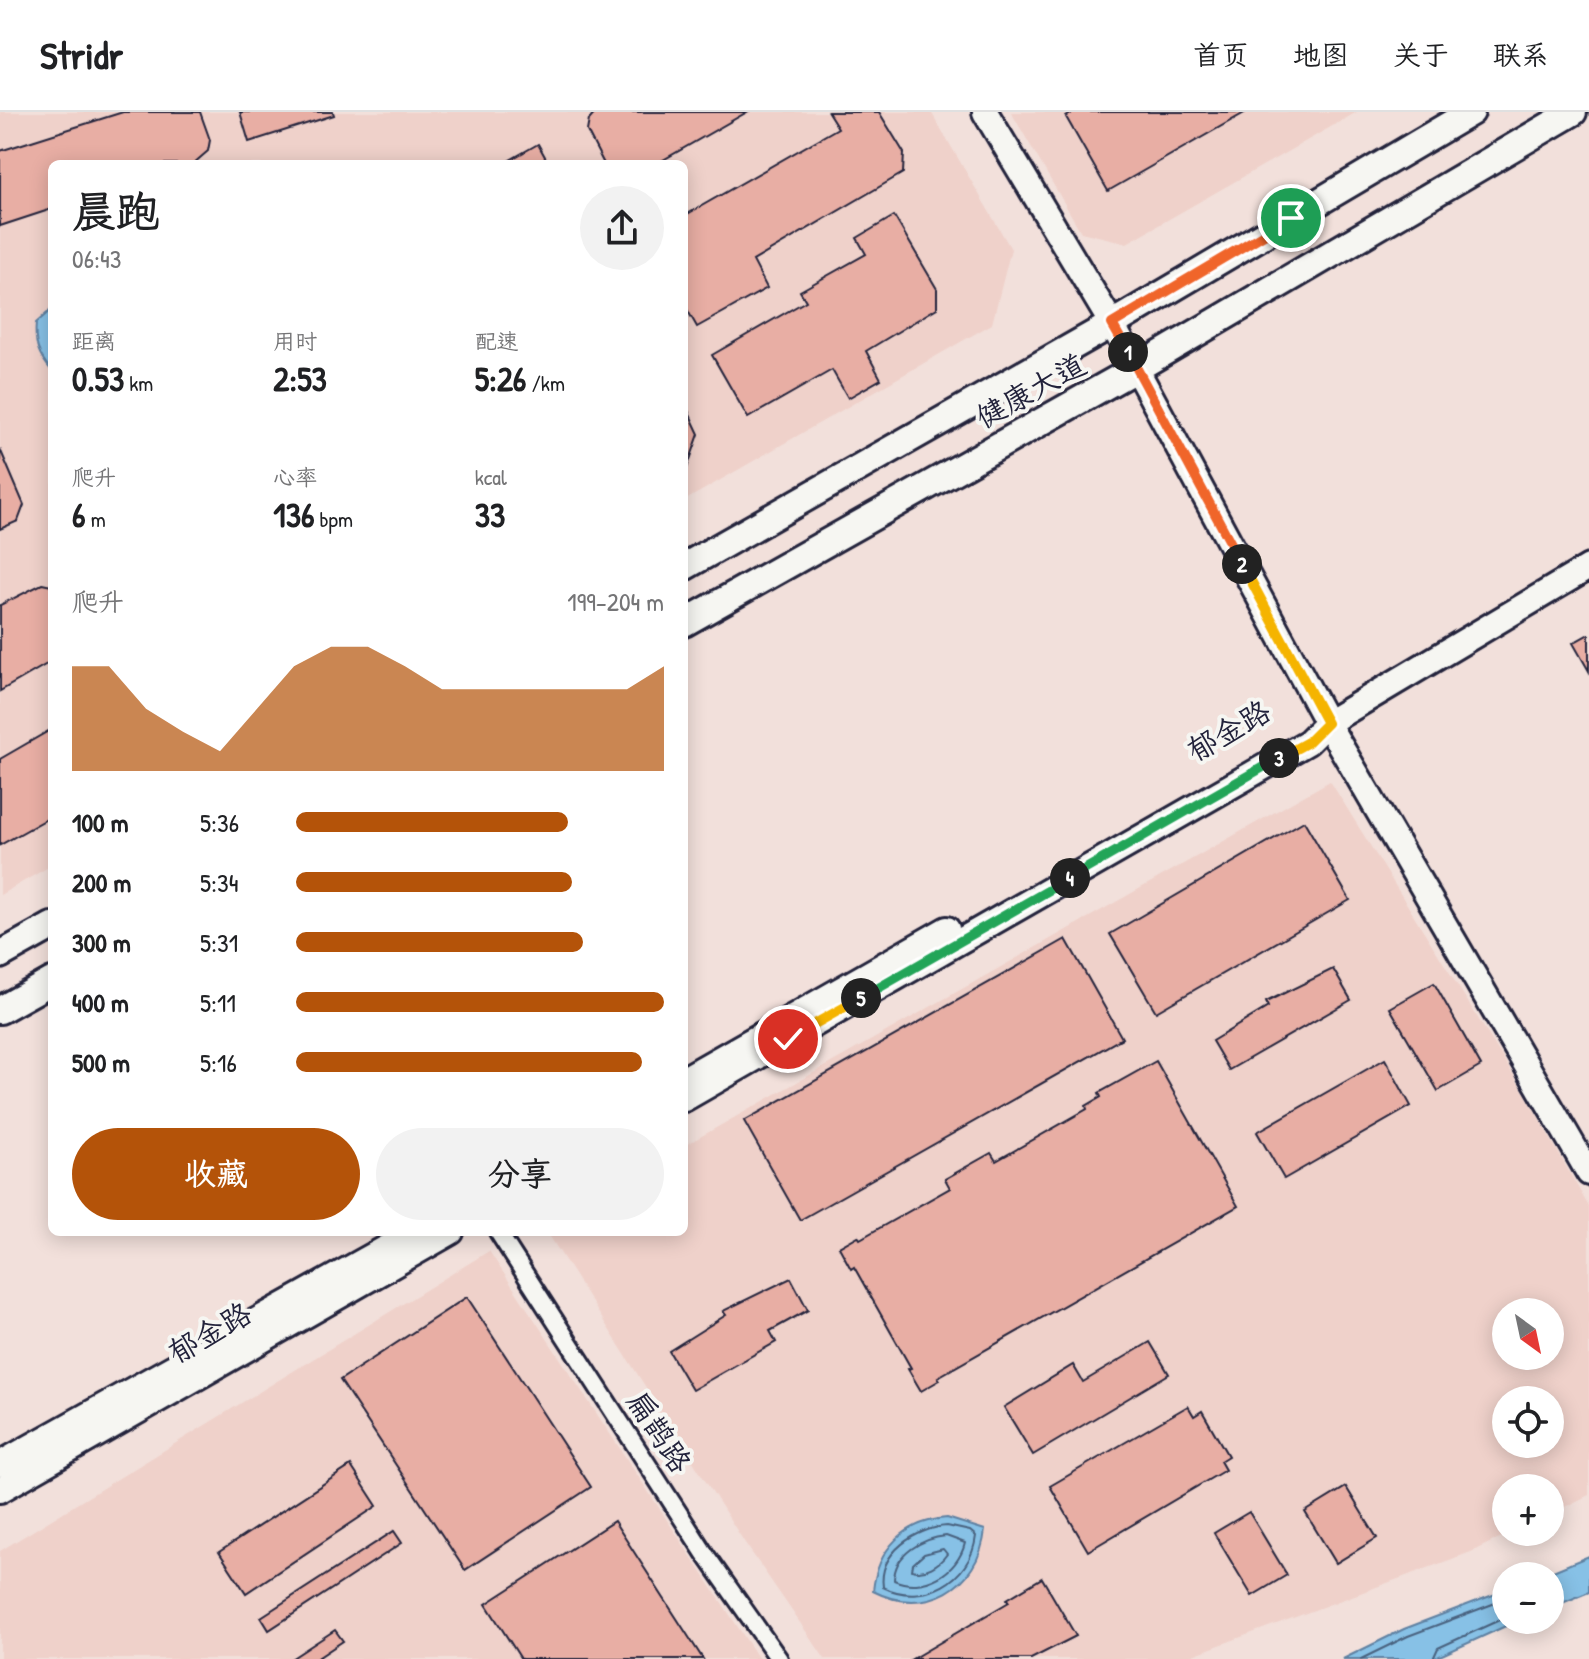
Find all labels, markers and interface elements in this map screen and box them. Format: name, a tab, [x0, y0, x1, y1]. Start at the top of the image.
text: Stridr	[40, 29, 123, 81]
text: 首页	[1193, 36, 1249, 74]
text: 地图	[1293, 36, 1349, 74]
text: 关于	[1393, 36, 1449, 74]
text: 联系	[1493, 36, 1549, 74]
text: 晨跑	[72, 181, 160, 241]
pin	[1257, 184, 1325, 252]
button: share	[580, 186, 664, 270]
icon: arrive	[1269, 196, 1313, 240]
text: 06:43	[72, 241, 121, 276]
text: 距离	[72, 326, 116, 356]
text: 用时	[273, 326, 317, 356]
text: 配速	[475, 326, 519, 356]
pin: 1	[1108, 332, 1148, 372]
text: 1	[1124, 337, 1132, 367]
street label: 健康大道	[968, 344, 1093, 437]
text: 0.53	[72, 356, 124, 402]
text: 2:53	[273, 356, 327, 402]
text: 5:26	[475, 356, 526, 402]
text: km	[124, 368, 153, 398]
text: /km	[526, 368, 565, 398]
text: 爬升	[72, 462, 116, 492]
text: 心率	[273, 462, 317, 492]
text: kcal	[475, 462, 507, 492]
text: 6	[72, 492, 86, 538]
text: 136	[273, 492, 314, 538]
text: 33	[475, 492, 505, 538]
text: m	[86, 504, 106, 534]
text: bpm	[314, 504, 353, 534]
pin: 2	[1222, 544, 1262, 584]
text: 2	[1237, 549, 1247, 579]
text: 爬升	[72, 584, 124, 619]
text: 199–204 m	[567, 584, 664, 619]
street label: 郁金路	[1180, 690, 1277, 770]
pin: 3	[1259, 738, 1299, 778]
text: 3	[1274, 743, 1284, 773]
text: 100 m	[72, 805, 128, 840]
text: 5:36	[200, 805, 239, 840]
pin: 4	[1050, 858, 1090, 898]
text: 4	[1066, 863, 1074, 893]
text: 200 m	[72, 865, 131, 900]
text: 5:34	[200, 865, 238, 900]
text: 300 m	[72, 925, 131, 960]
text: 5:31	[200, 925, 238, 960]
pin: 5	[841, 978, 881, 1018]
text: 5	[856, 983, 866, 1013]
text: 400 m	[72, 985, 129, 1020]
text: 5:11	[200, 985, 236, 1020]
pin	[754, 1005, 822, 1073]
icon: check	[766, 1017, 810, 1061]
text: 500 m	[72, 1045, 130, 1080]
text: 5:16	[200, 1045, 237, 1080]
button: 收藏	[72, 1128, 360, 1220]
button: 分享	[376, 1128, 664, 1220]
street label: 郁金路	[161, 1292, 258, 1372]
north arrow	[1492, 1298, 1564, 1370]
map controls	[1492, 1298, 1564, 1634]
street label: 扁鹊路	[619, 1383, 701, 1480]
button: locate	[1492, 1386, 1564, 1458]
button: +	[1492, 1474, 1564, 1546]
button: −	[1492, 1562, 1564, 1634]

